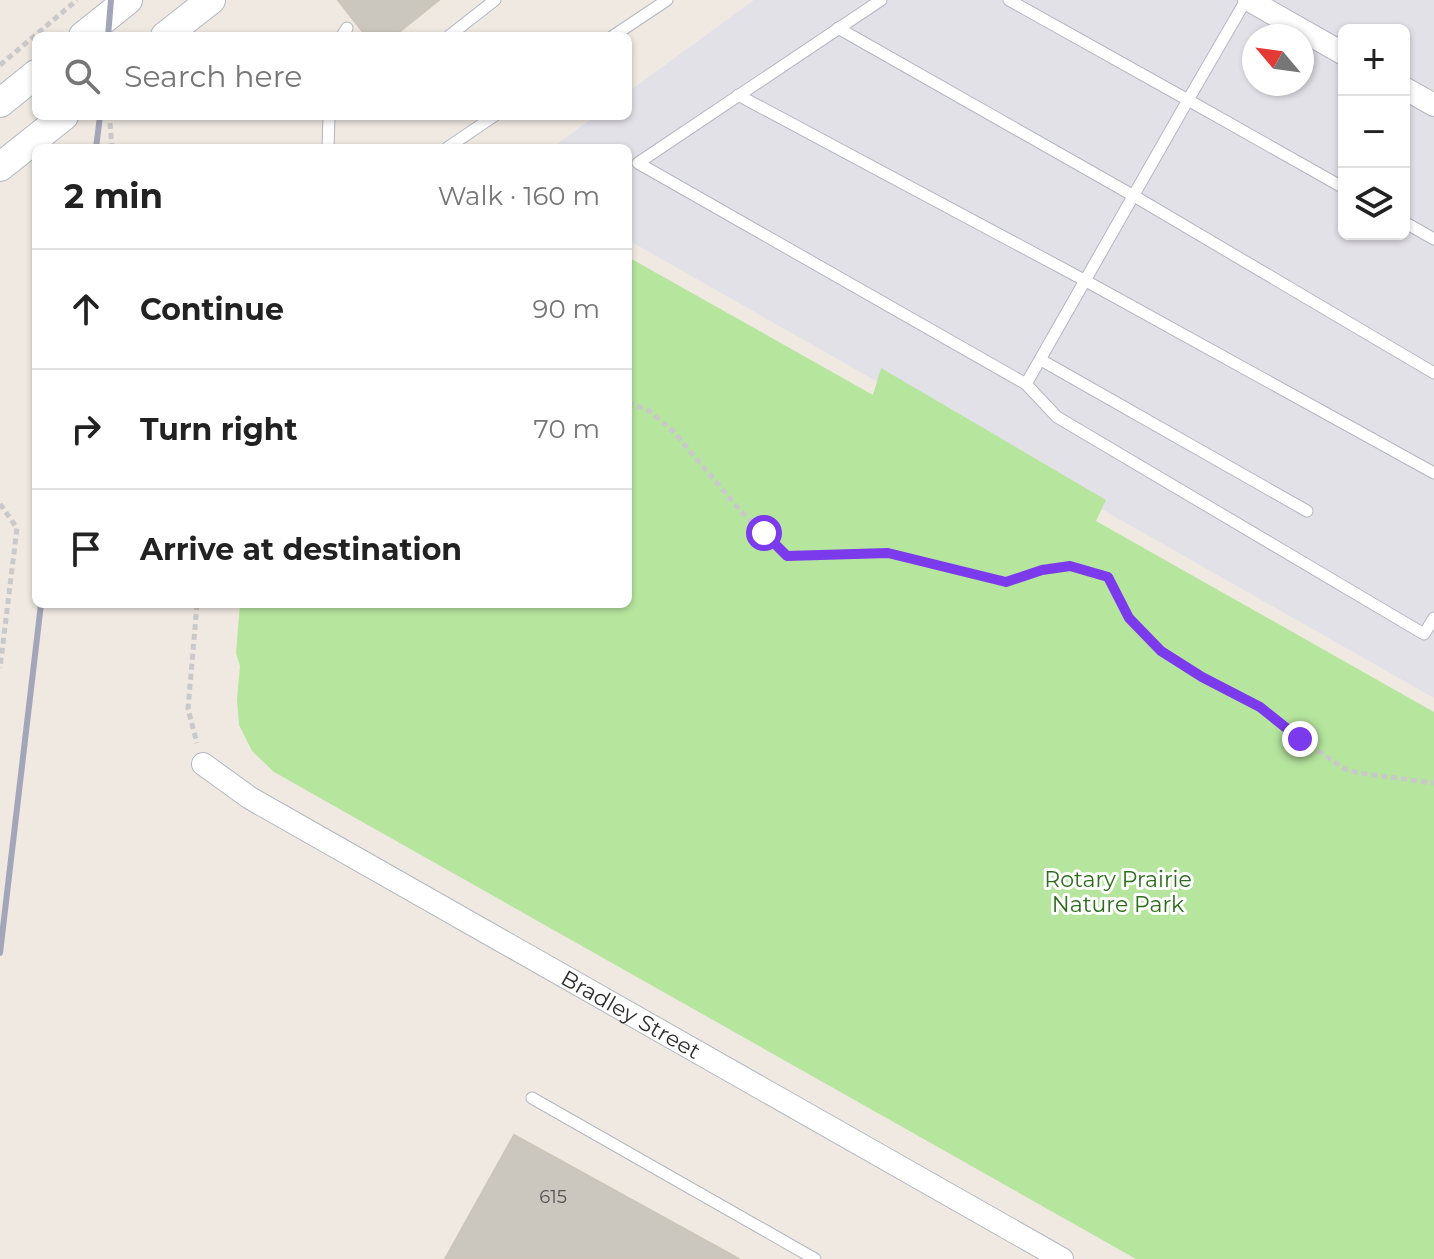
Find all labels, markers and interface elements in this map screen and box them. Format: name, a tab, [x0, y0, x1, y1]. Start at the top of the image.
north arrow	[1242, 24, 1314, 96]
map controls	[1338, 24, 1410, 240]
button: +	[1338, 24, 1410, 96]
search box	[32, 32, 632, 120]
icon: search	[60, 54, 104, 98]
text: Search here	[124, 58, 302, 95]
button: −	[1338, 96, 1410, 168]
button: layers	[1338, 168, 1410, 240]
text: 2 min	[64, 175, 163, 217]
text: Walk · 160 m	[438, 180, 600, 212]
icon: ahead	[64, 287, 108, 331]
text: Continue	[140, 291, 284, 328]
text: 90 m	[533, 293, 600, 325]
icon: right	[64, 407, 108, 451]
text: Turn right	[140, 411, 297, 448]
text: 70 m	[534, 413, 600, 445]
route start	[746, 515, 782, 551]
icon: arrive	[64, 527, 108, 571]
text: Arrive at destination	[140, 531, 462, 568]
route end	[1282, 721, 1318, 757]
park label: Rotary Prairie Nature Park	[1044, 866, 1192, 918]
street label: Bradley Street	[556, 964, 705, 1065]
house number: 615	[539, 1186, 567, 1208]

